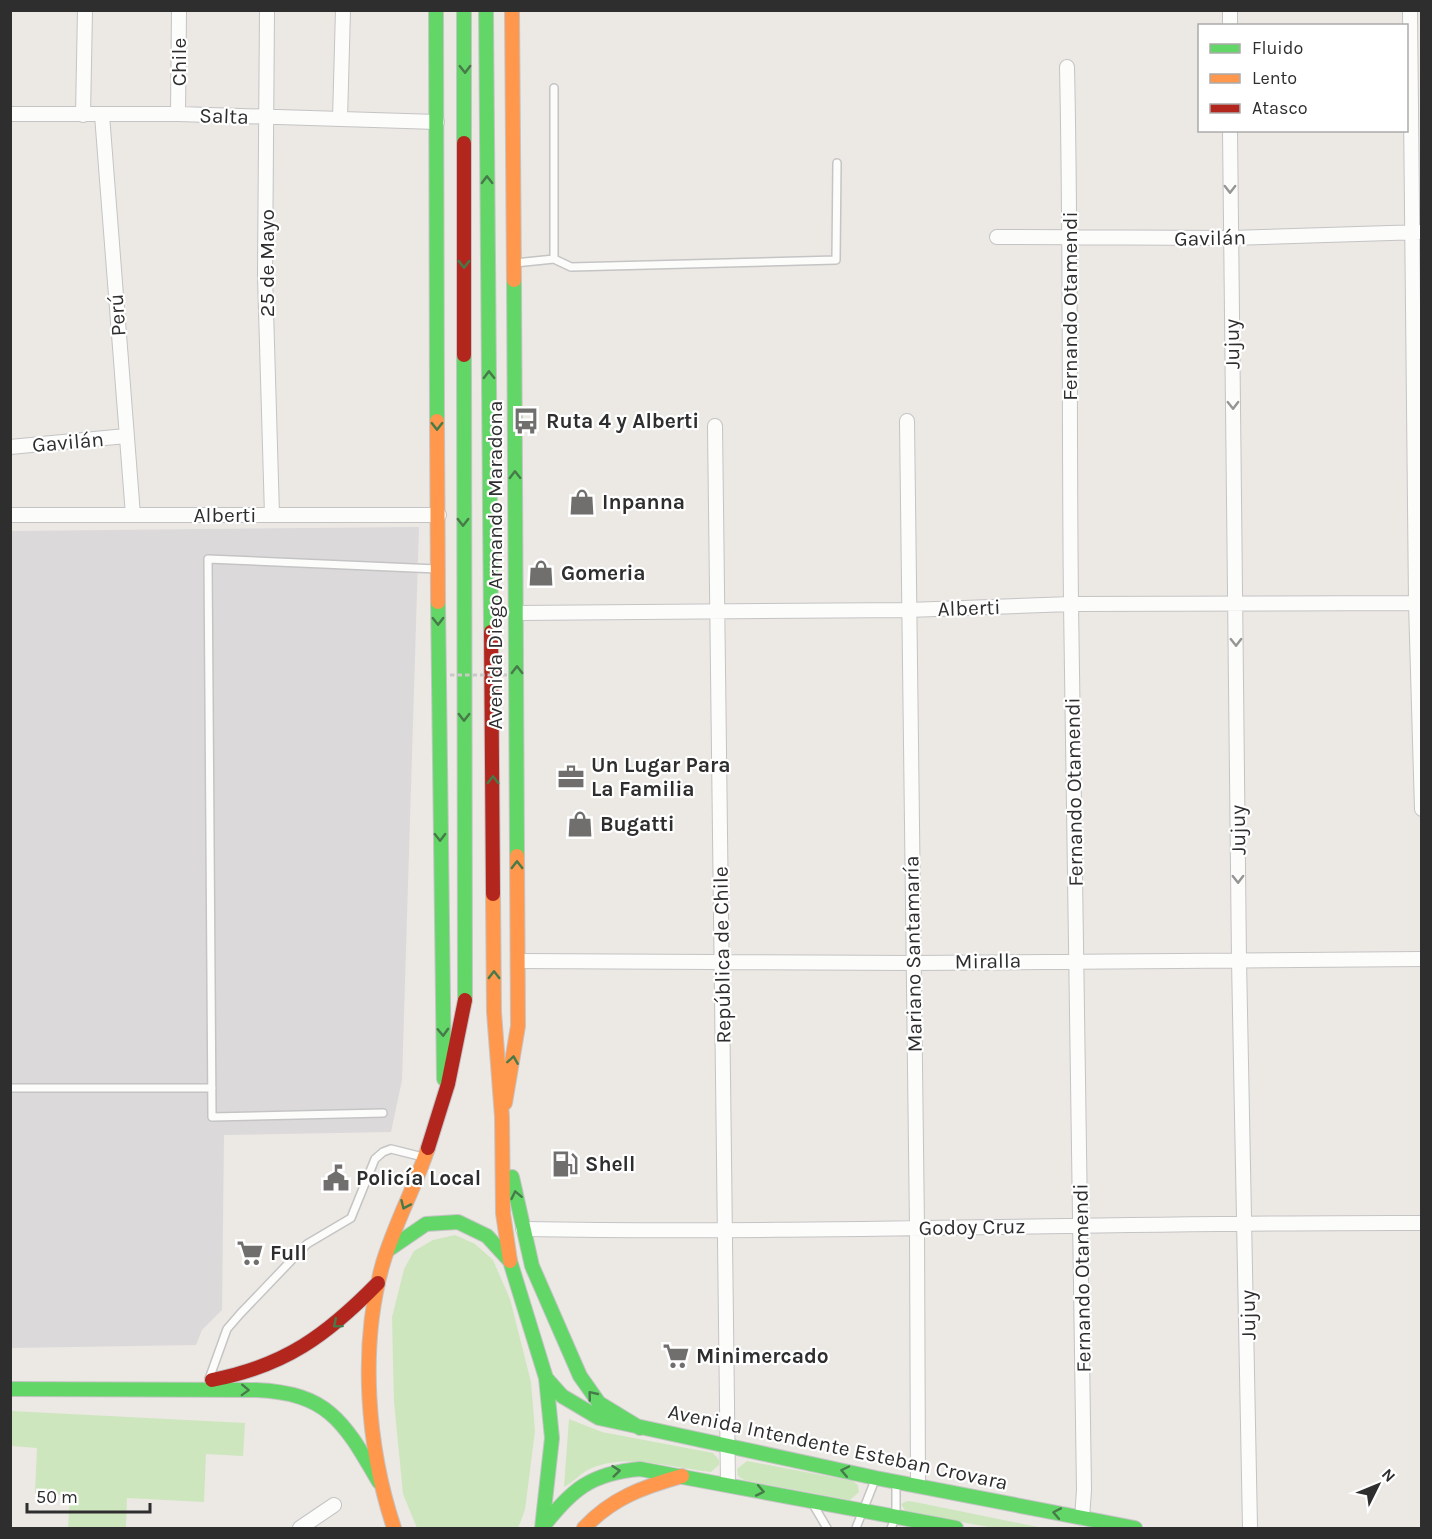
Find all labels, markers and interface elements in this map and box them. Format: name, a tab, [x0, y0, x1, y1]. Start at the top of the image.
legend	[1198, 24, 1408, 132]
text: Fluido	[1252, 37, 1303, 59]
street label: Chile	[167, 38, 191, 86]
one-way arrow	[458, 64, 471, 73]
text: Lento	[1252, 67, 1297, 89]
text: Atasco	[1252, 97, 1308, 119]
street label: Salta	[199, 103, 249, 129]
one-way arrow	[481, 175, 494, 184]
one-way arrow	[1224, 184, 1236, 193]
street label: 25 de Mayo	[255, 209, 279, 317]
street label: Fernando Otamendi	[1058, 211, 1082, 401]
street label: Gavilán	[1174, 225, 1246, 251]
one-way arrow	[458, 259, 470, 268]
street label: Perú	[104, 293, 130, 337]
street label: Jujuy	[1220, 318, 1244, 369]
one-way arrow	[483, 370, 496, 379]
street label: Avenida Diego Armando Maradona	[483, 400, 507, 730]
one-way arrow	[1227, 400, 1239, 409]
bus stop icon: Ruta 4 y Alberti	[511, 406, 541, 436]
place label: Ruta 4 y Alberti	[546, 409, 699, 433]
one-way arrow	[431, 421, 443, 430]
street label: Gavilán	[31, 427, 105, 457]
one-way arrow	[509, 470, 521, 479]
shop icon: Inpanna	[567, 487, 597, 517]
place label: Inpanna	[602, 490, 685, 514]
street label: Alberti	[194, 503, 256, 527]
one-way arrow	[456, 517, 469, 526]
shop icon: Gomeria	[526, 558, 556, 588]
place label: Gomeria	[561, 561, 646, 585]
street label: Alberti	[937, 595, 1001, 621]
one-way arrow	[432, 616, 444, 625]
one-way arrow	[1230, 637, 1242, 646]
one-way arrow	[511, 665, 523, 674]
street label: Fernando Otamendi	[1060, 697, 1088, 887]
one-way arrow	[458, 712, 470, 721]
place label: Un Lugar Para La Familia	[591, 753, 731, 801]
office icon: Un Lugar Para La Familia	[556, 762, 586, 792]
one-way arrow	[487, 775, 499, 784]
street label: Jujuy	[1226, 804, 1250, 855]
shop icon: Bugatti	[565, 809, 595, 839]
place label: Bugatti	[600, 812, 675, 836]
one-way arrow	[434, 832, 446, 841]
street label: Mariano Santamaría	[899, 855, 927, 1053]
one-way arrow	[511, 860, 524, 869]
street label: República de Chile	[708, 866, 736, 1044]
one-way arrow	[1232, 874, 1244, 883]
street label: Miralla	[955, 948, 1021, 974]
one-way arrow	[488, 970, 500, 979]
one-way arrow	[437, 1027, 449, 1036]
one-way arrow	[506, 1055, 519, 1065]
fuel station icon: Shell	[550, 1149, 580, 1179]
place label: Shell	[585, 1152, 635, 1176]
public building icon: Policía Local	[321, 1163, 351, 1193]
place label: Policía Local	[356, 1166, 481, 1190]
street label: Fernando Otamendi	[1068, 1183, 1096, 1373]
one-way arrow	[510, 1190, 523, 1200]
one-way arrow	[401, 1198, 413, 1209]
street label: Godoy Cruz	[918, 1214, 1026, 1240]
supermarket icon: Full	[235, 1238, 265, 1268]
place label: Full	[270, 1241, 307, 1265]
street label: Jujuy	[1236, 1289, 1260, 1340]
one-way arrow	[333, 1317, 344, 1328]
supermarket icon: Minimercado	[661, 1341, 691, 1371]
place label: Minimercado	[696, 1344, 829, 1368]
one-way arrow	[240, 1384, 249, 1397]
one-way arrow	[589, 1391, 600, 1402]
street label: Avenida Intendente Esteban Crovara	[666, 1399, 1010, 1495]
north arrow	[1348, 1455, 1408, 1515]
text: N	[1378, 1464, 1399, 1486]
one-way arrow	[611, 1465, 620, 1478]
one-way arrow	[840, 1465, 850, 1478]
scale bar	[27, 1476, 150, 1514]
one-way arrow	[755, 1484, 765, 1497]
text: 50 m	[36, 1486, 78, 1508]
one-way arrow	[1052, 1507, 1062, 1520]

